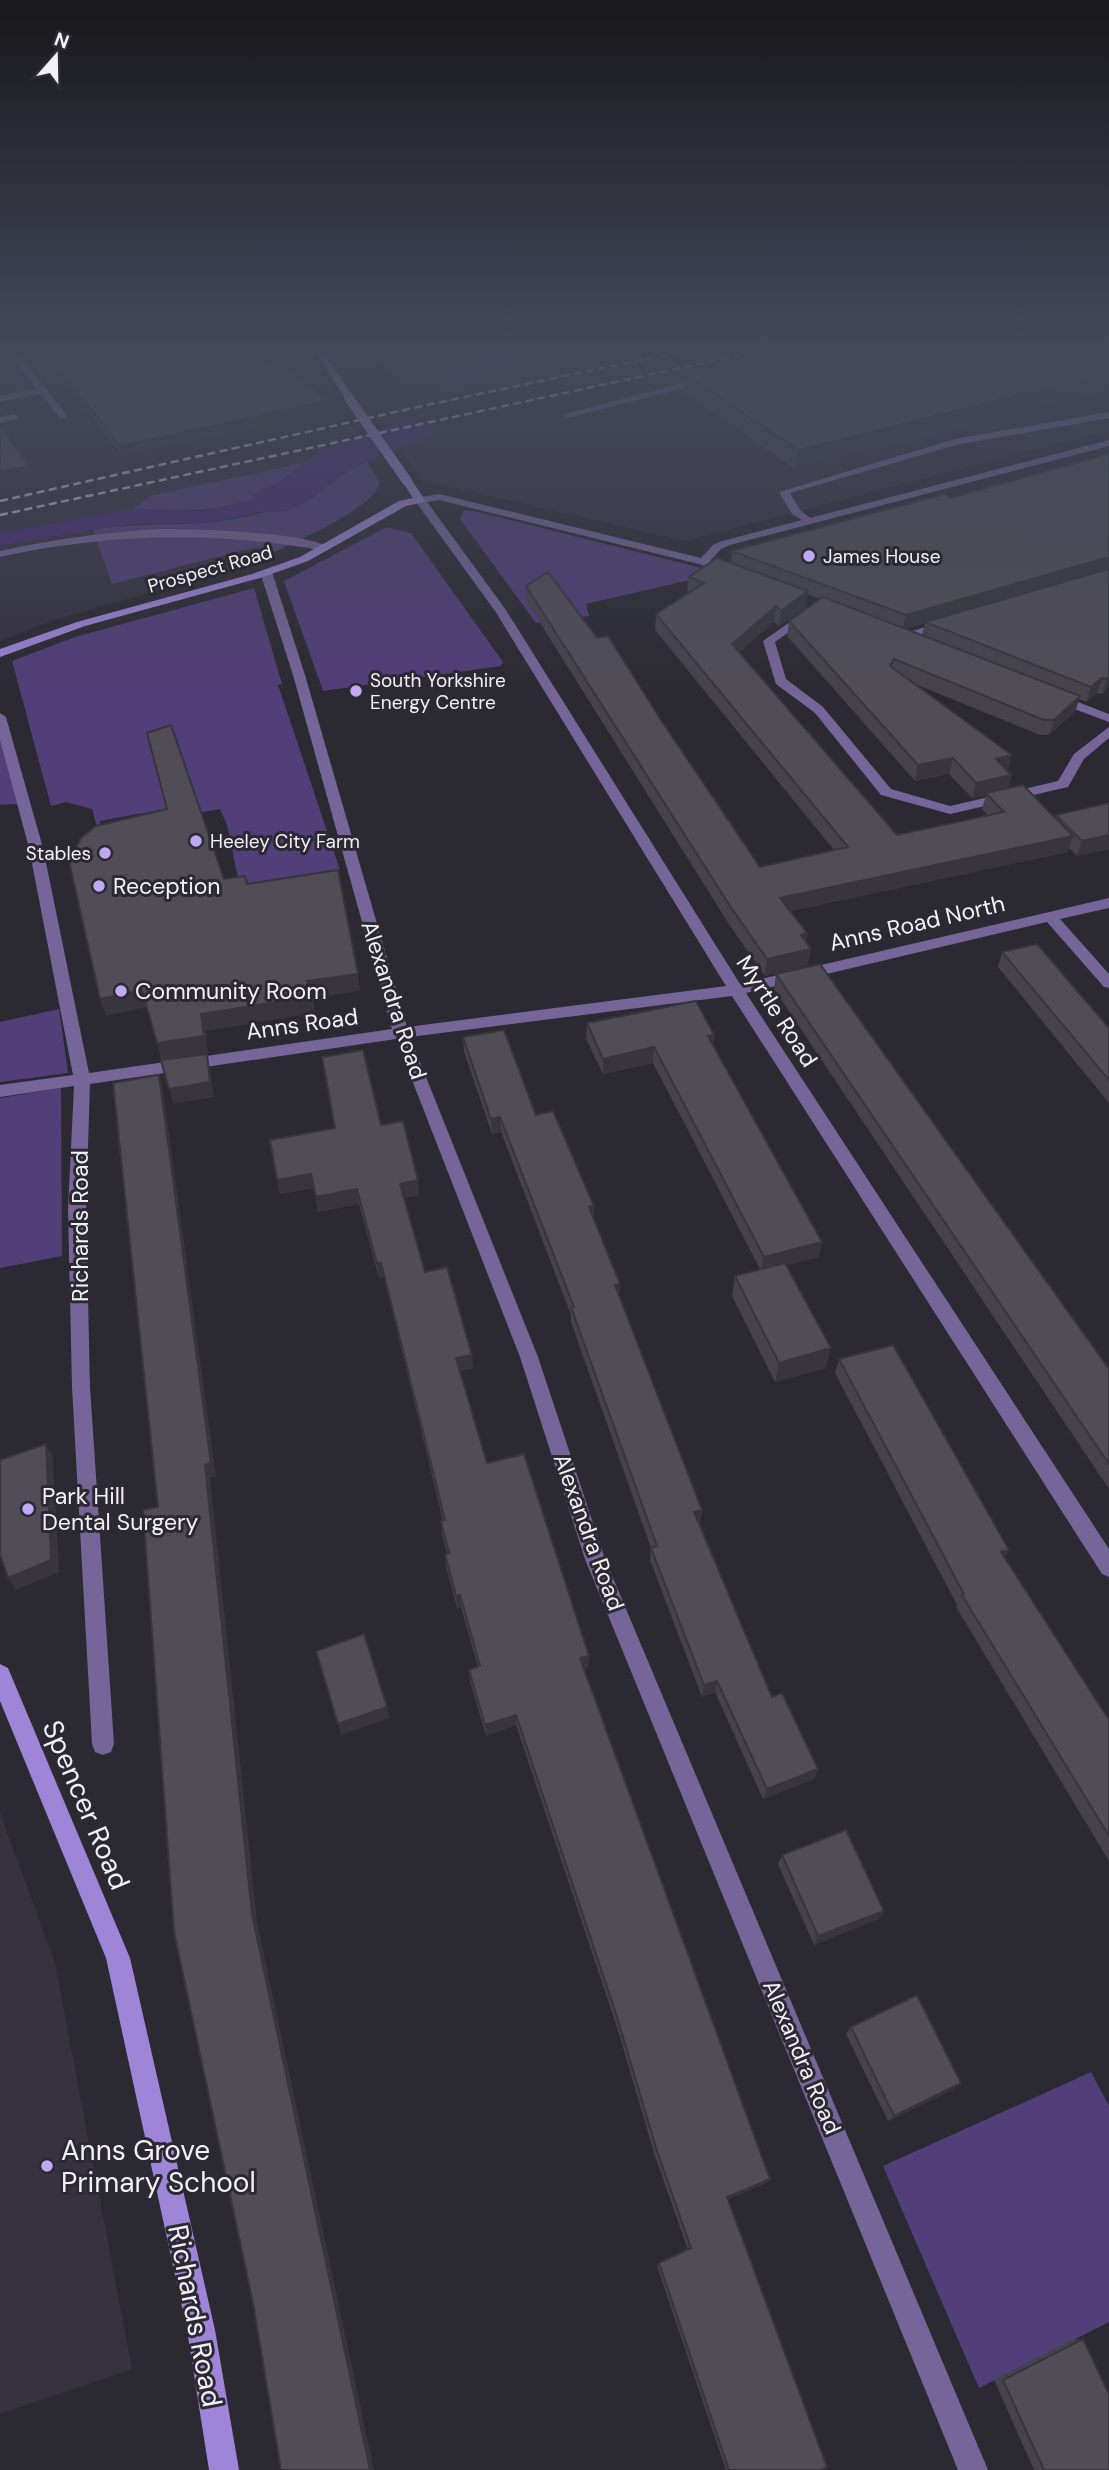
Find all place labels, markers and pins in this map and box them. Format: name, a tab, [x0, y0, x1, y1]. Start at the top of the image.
place label: James House	[823, 544, 941, 569]
marker: James House	[801, 548, 817, 564]
place label: South Yorkshire Energy Centre	[370, 668, 506, 715]
marker: South Yorkshire Energy Centre	[348, 683, 364, 699]
place label: Heeley City Farm	[210, 829, 360, 854]
marker: Heeley City Farm	[188, 833, 204, 849]
place label: Stables	[26, 841, 91, 866]
marker: Stables	[97, 845, 113, 861]
place label: Reception	[113, 871, 221, 901]
marker: Reception	[91, 878, 107, 894]
place label: Community Room	[135, 976, 327, 1006]
marker: Community Room	[113, 983, 129, 999]
place label: Park Hill Dental Surgery	[42, 1481, 199, 1537]
marker: Park Hill Dental Surgery	[20, 1501, 36, 1517]
place label: Anns Grove Primary School	[61, 2132, 256, 2201]
marker: Anns Grove Primary School	[39, 2158, 55, 2174]

